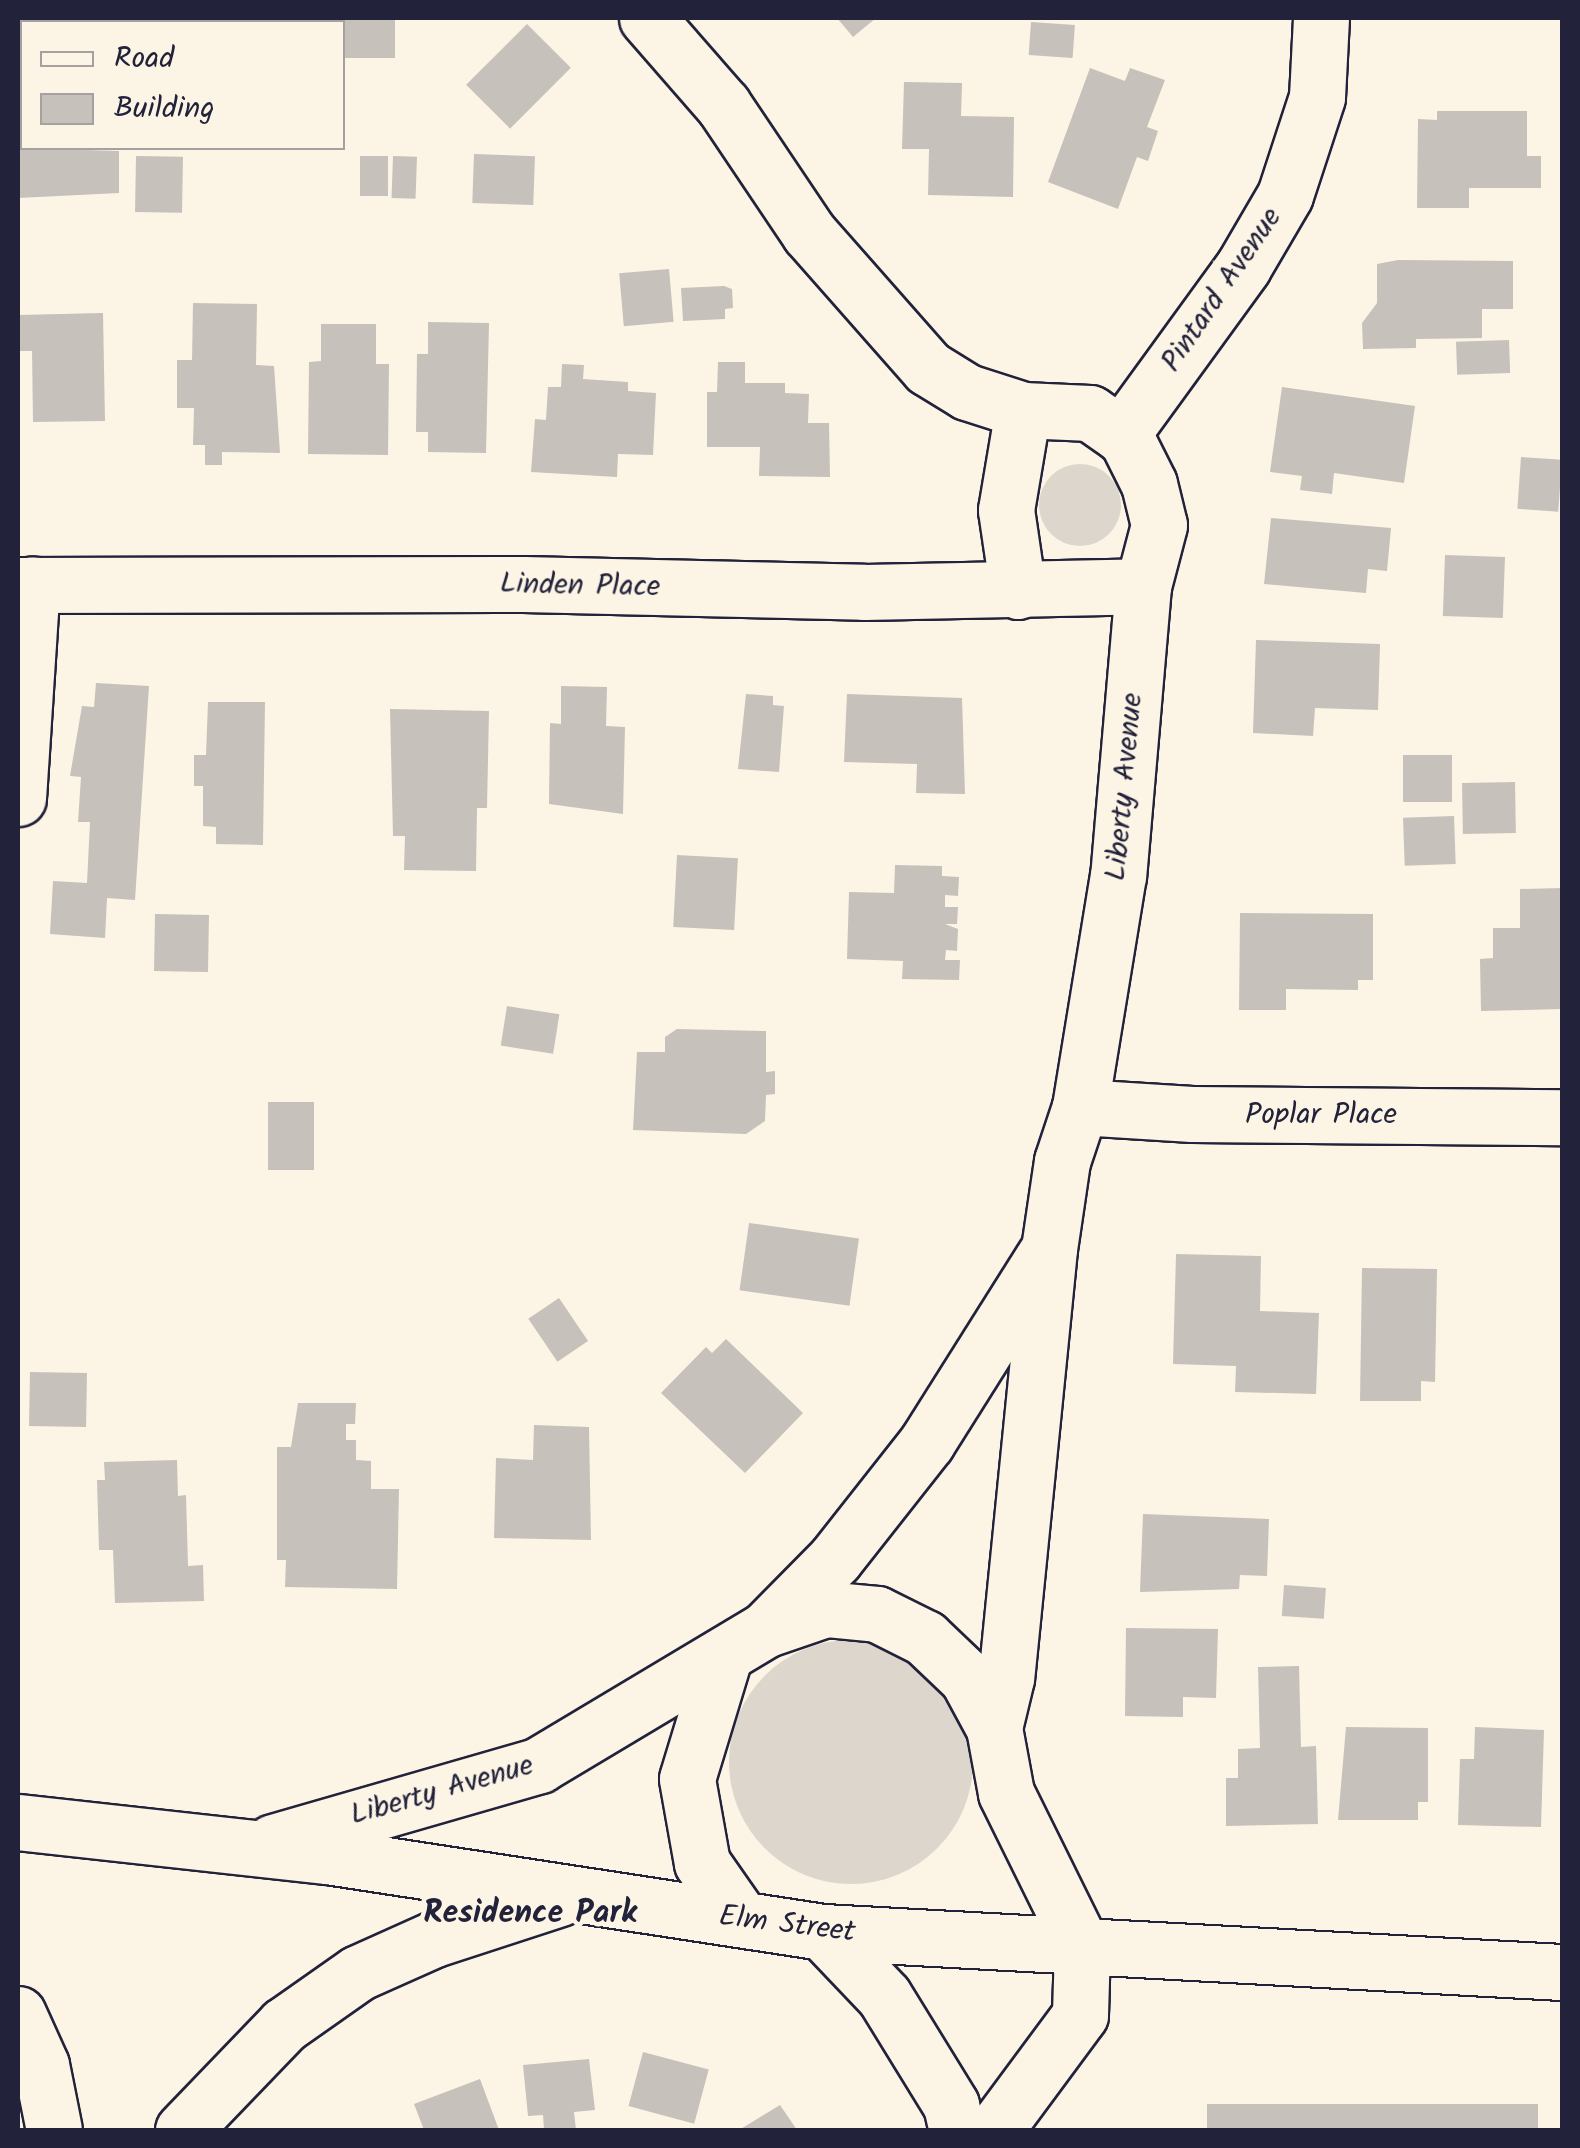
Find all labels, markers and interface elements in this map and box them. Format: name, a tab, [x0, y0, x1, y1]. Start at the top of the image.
legend	[20, 20, 345, 150]
text: Road	[114, 35, 174, 83]
text: Building	[114, 85, 214, 133]
street label: Pintard Avenue	[1154, 201, 1290, 379]
street label: Linden Place	[499, 567, 661, 605]
street label: Liberty Avenue	[1099, 691, 1151, 883]
street label: Poplar Place	[1245, 1097, 1397, 1133]
street label: Liberty Avenue	[346, 1748, 538, 1834]
district label: Residence Park	[423, 1895, 637, 1933]
street label: Elm Street	[717, 1899, 857, 1951]

